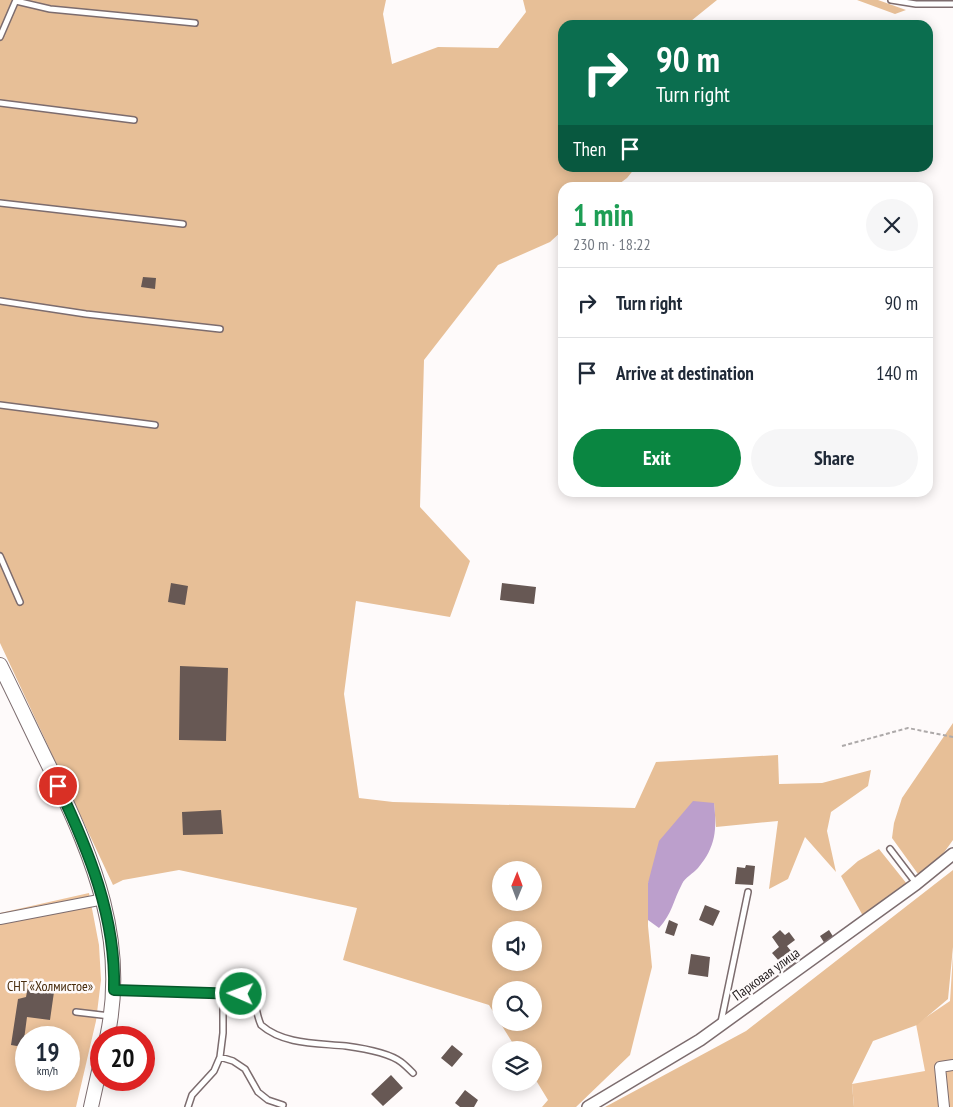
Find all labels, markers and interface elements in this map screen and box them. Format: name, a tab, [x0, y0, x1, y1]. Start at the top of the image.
text: 90 m	[656, 36, 720, 82]
icon: right	[573, 40, 638, 105]
text: Turn right	[656, 80, 730, 108]
icon: arrive	[616, 135, 644, 163]
text: Then	[573, 137, 606, 161]
text: 1 min	[573, 195, 634, 234]
button: close	[866, 199, 918, 251]
text: 230 m · 18:22	[573, 234, 651, 254]
icon: right	[573, 289, 601, 317]
text: Turn right	[616, 291, 682, 315]
text: 90 m	[885, 291, 918, 315]
icon: arrive	[573, 359, 601, 387]
text: Arrive at destination	[616, 361, 754, 385]
text: 140 m	[876, 361, 918, 385]
button: Exit	[573, 429, 741, 487]
button: Share	[751, 429, 918, 487]
pin	[37, 765, 79, 807]
icon: arrive	[44, 772, 72, 800]
north arrow	[492, 861, 542, 911]
map controls	[492, 861, 542, 1091]
button: sound	[492, 921, 542, 971]
street label: Парковая улица	[729, 944, 803, 1004]
position arrow	[214, 967, 266, 1019]
park label: СНТ «Холмистое»	[7, 977, 93, 995]
button: search	[492, 981, 542, 1031]
speed limit sign: 20	[90, 1026, 155, 1091]
text: 19	[36, 1036, 59, 1068]
button: layers	[492, 1041, 542, 1091]
text: km/h	[37, 1063, 58, 1078]

